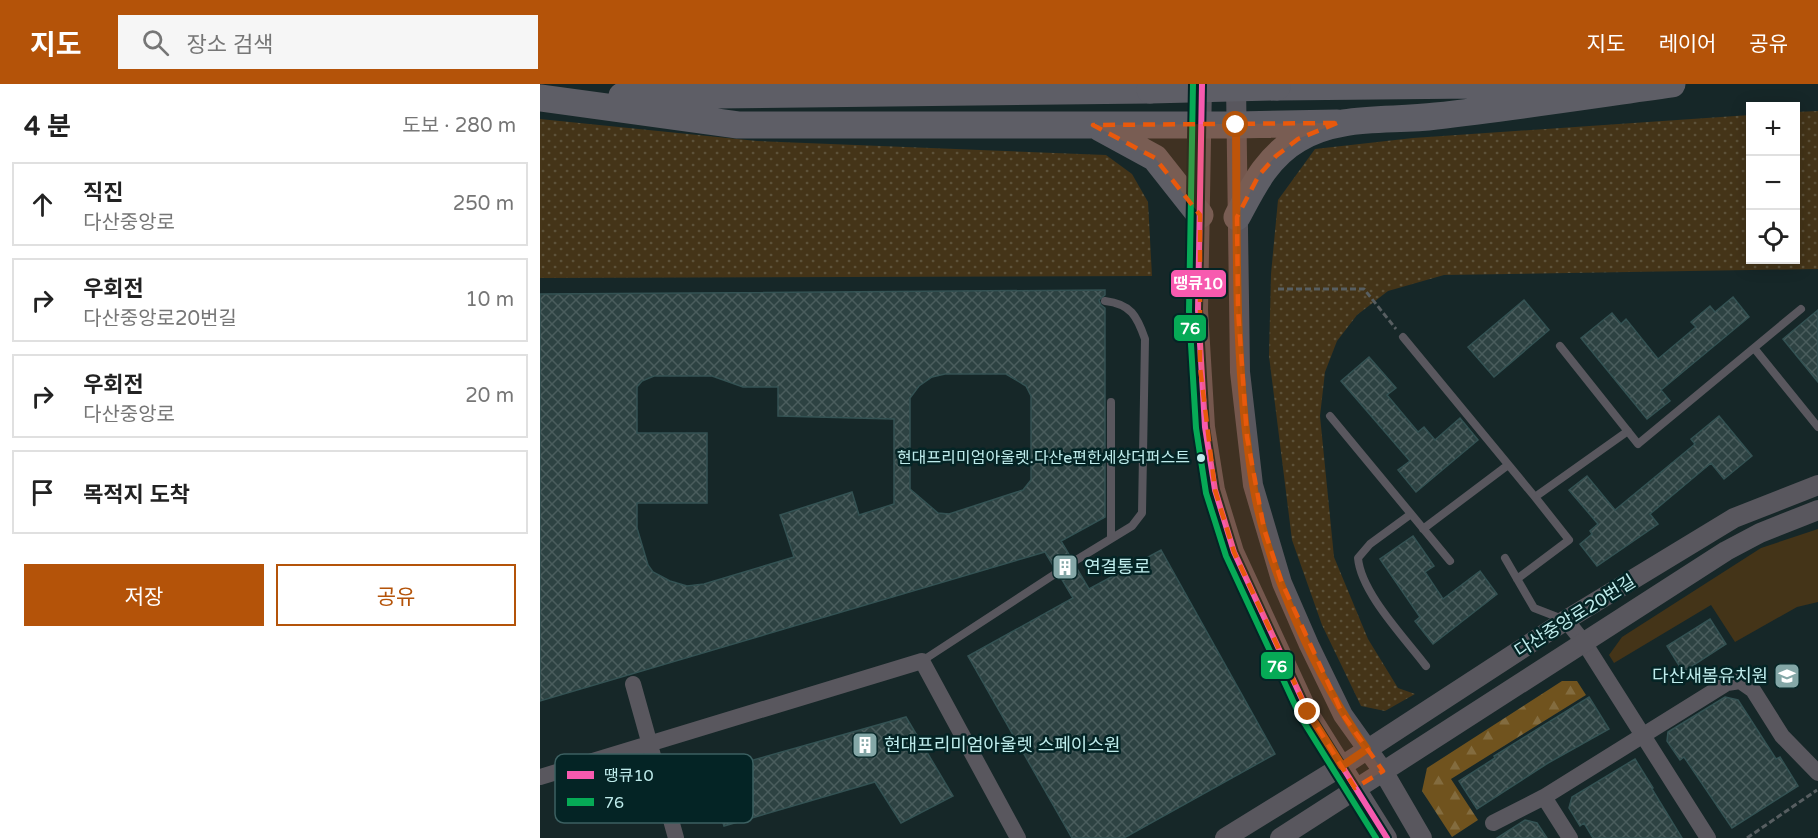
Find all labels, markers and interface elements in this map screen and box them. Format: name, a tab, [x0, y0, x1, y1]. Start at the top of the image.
search box	[118, 15, 538, 69]
icon: search	[139, 26, 172, 59]
text: 지도	[30, 28, 82, 62]
text: 장소 검색	[187, 32, 273, 58]
text: 지도	[1587, 32, 1625, 57]
text: 레이어	[1658, 32, 1716, 57]
text: 공유	[1749, 32, 1788, 57]
map controls	[1746, 102, 1800, 264]
button: +	[1746, 102, 1800, 156]
text: 4 분	[24, 111, 71, 142]
route start	[1222, 111, 1248, 137]
text: 도보 · 280 m	[402, 114, 516, 138]
button: −	[1746, 156, 1800, 210]
text: 직진	[83, 180, 123, 206]
icon: ahead	[26, 188, 59, 221]
text: 250 m	[453, 192, 514, 216]
button: locate	[1746, 210, 1800, 264]
text: 다산중앙로	[83, 211, 175, 235]
line badge: 땡큐10	[1170, 269, 1227, 298]
text: 땡큐10	[1173, 274, 1223, 294]
text: 우회전	[83, 276, 144, 302]
icon: right	[26, 284, 59, 317]
text: 10 m	[465, 288, 514, 312]
text: 다산중앙로20번길	[83, 307, 237, 331]
line badge: 76	[1173, 314, 1207, 342]
text: 76	[1180, 319, 1200, 339]
text: 우회전	[83, 372, 144, 398]
icon: right	[26, 380, 59, 413]
text: 20 m	[465, 384, 514, 408]
text: 다산중앙로	[83, 403, 175, 427]
place label: 현대프리미엄아울렛.다산e편한세상더퍼스트	[897, 448, 1190, 468]
marker: 현대프리미엄아울렛.다산e편한세상더퍼스트	[1195, 452, 1207, 464]
icon: arrive	[26, 476, 59, 509]
text: 목적지 도착	[83, 482, 190, 508]
building icon: 연결통로	[1050, 552, 1080, 582]
place label: 연결통로	[1084, 556, 1150, 578]
button: 저장	[24, 564, 264, 626]
button: 공유	[276, 564, 516, 626]
street label: 다산중앙로20번길	[1510, 570, 1640, 662]
line badge: 76	[1260, 651, 1294, 680]
text: 76	[1267, 657, 1287, 677]
school or university icon: 다산새봄유치원	[1772, 661, 1802, 691]
place label: 다산새봄유치원	[1652, 665, 1768, 687]
route end	[1294, 698, 1320, 724]
building icon: 현대프리미엄아울렛 스페이스원	[850, 730, 880, 760]
place label: 현대프리미엄아울렛 스페이스원	[884, 734, 1121, 756]
legend	[555, 754, 753, 823]
text: 땡큐10	[604, 766, 654, 786]
text: 76	[604, 793, 624, 813]

